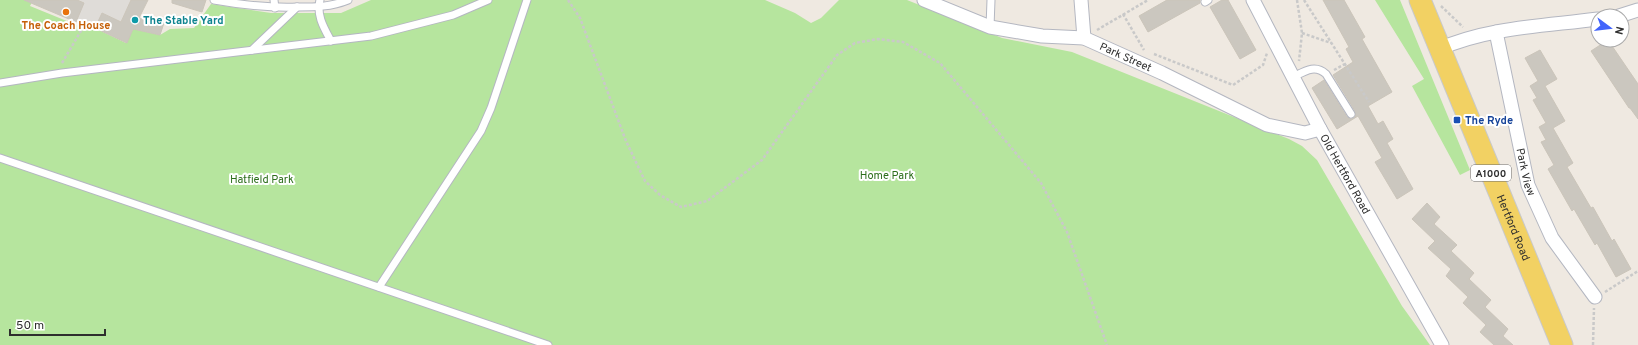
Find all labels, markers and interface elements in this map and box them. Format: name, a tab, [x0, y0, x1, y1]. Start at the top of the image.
marker: The Coach House	[61, 7, 71, 17]
north arrow	[1590, 8, 1630, 48]
place label: The Stable Yard	[143, 14, 224, 28]
marker: The Stable Yard	[130, 15, 140, 25]
place label: The Coach House	[22, 19, 110, 33]
text: N	[1611, 25, 1626, 36]
street label: Park Street	[1097, 40, 1154, 75]
place label: The Ryde	[1465, 114, 1513, 128]
marker: The Ryde	[1452, 115, 1462, 125]
street label: Old Hertford Road	[1316, 132, 1373, 217]
street label: Park View	[1512, 147, 1538, 198]
road number: A1000	[1471, 165, 1511, 181]
park label: Home Park	[860, 169, 914, 183]
park label: Hatfield Park	[230, 173, 294, 187]
street label: Hertford Road	[1493, 193, 1533, 263]
scale bar	[10, 311, 105, 337]
text: 50 m	[16, 318, 44, 334]

